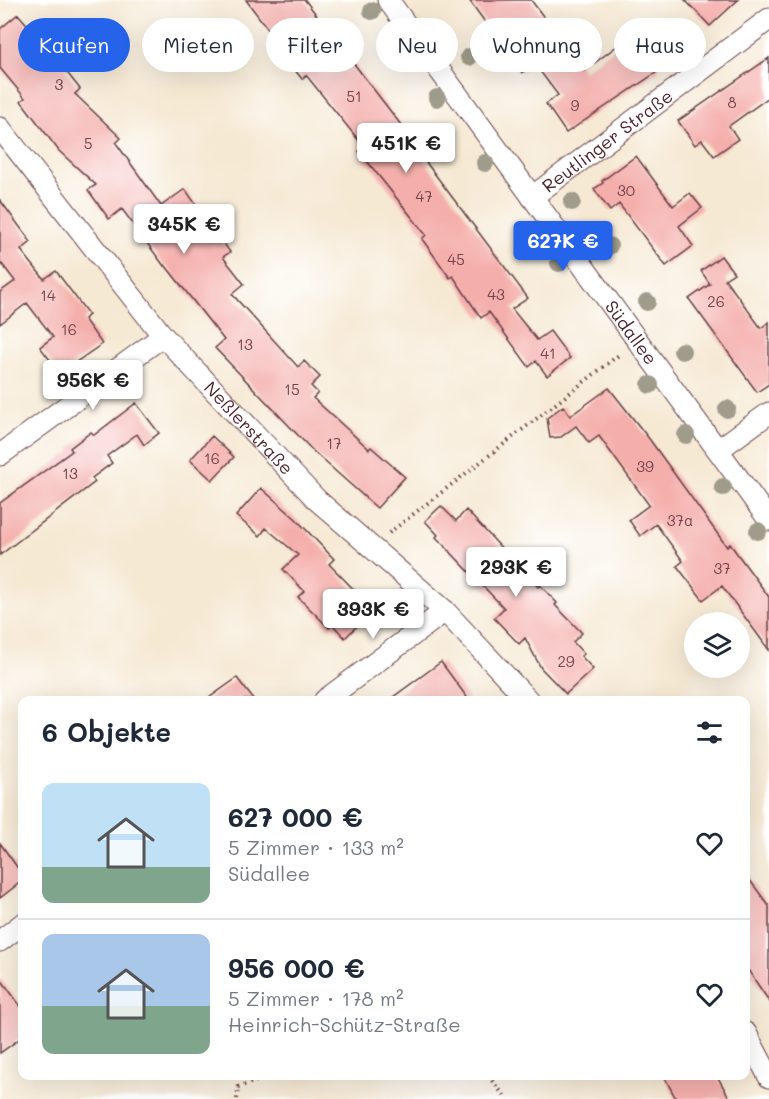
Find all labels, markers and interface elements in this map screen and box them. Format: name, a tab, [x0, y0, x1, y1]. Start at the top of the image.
chip: Kaufen	[18, 18, 130, 72]
chip: Mieten	[142, 18, 254, 72]
chip: Filter	[266, 18, 364, 72]
chip: Neu	[376, 18, 458, 72]
chip: Wohnung	[470, 18, 602, 72]
chip: Haus	[614, 18, 706, 72]
house number: 3	[55, 74, 64, 94]
street label: Reutlinger Straße	[537, 84, 677, 198]
house number: 51	[346, 86, 362, 106]
house number: 8	[727, 92, 737, 112]
house number: 9	[571, 95, 580, 115]
pin: 451K €	[357, 123, 455, 174]
text: 451K €	[371, 129, 441, 155]
house number: 5	[84, 133, 92, 153]
house number: 30	[617, 180, 635, 200]
house number: 47	[415, 186, 433, 206]
pin: 345K €	[135, 204, 233, 255]
text: 345K €	[148, 210, 220, 236]
pin: 627K €	[514, 221, 612, 272]
text: 627K €	[528, 227, 599, 253]
house number: 45	[447, 249, 465, 269]
house number: 43	[487, 284, 505, 304]
house number: 14	[40, 285, 56, 305]
house number: 26	[707, 291, 725, 311]
street label: Südallee	[600, 295, 663, 369]
house number: 16	[61, 319, 77, 339]
house number: 13	[237, 334, 253, 354]
house number: 41	[540, 343, 556, 363]
pin: 956K €	[44, 360, 142, 411]
text: 956K €	[57, 366, 129, 392]
street label: Neßlerstraße	[199, 376, 299, 480]
house number: 15	[284, 379, 300, 399]
house number: 17	[326, 433, 342, 453]
house number: 16	[204, 448, 220, 468]
house number: 39	[636, 456, 654, 476]
house number: 13	[62, 463, 78, 483]
house number: 37a	[667, 510, 693, 530]
pin: 293K €	[467, 547, 565, 598]
text: 293K €	[480, 553, 552, 579]
house number: 37	[713, 558, 731, 578]
pin: 393K €	[324, 589, 422, 640]
text: 393K €	[337, 595, 409, 621]
map controls	[684, 612, 750, 678]
button: layers	[684, 612, 750, 678]
house number: 29	[557, 651, 575, 671]
text: 6 Objekte	[42, 715, 171, 749]
icon: filters	[693, 716, 726, 749]
text: 627 000 €	[228, 800, 363, 834]
icon: home	[90, 807, 162, 879]
icon: heart	[693, 827, 726, 860]
text: 5 Zimmer · 133 m²	[228, 834, 404, 860]
text: Südallee	[228, 860, 310, 886]
text: 956 000 €	[228, 951, 365, 985]
icon: home	[90, 958, 162, 1030]
icon: heart	[693, 978, 726, 1011]
text: 5 Zimmer · 178 m²	[228, 985, 404, 1011]
text: Heinrich-Schütz-Straße	[228, 1011, 461, 1037]

